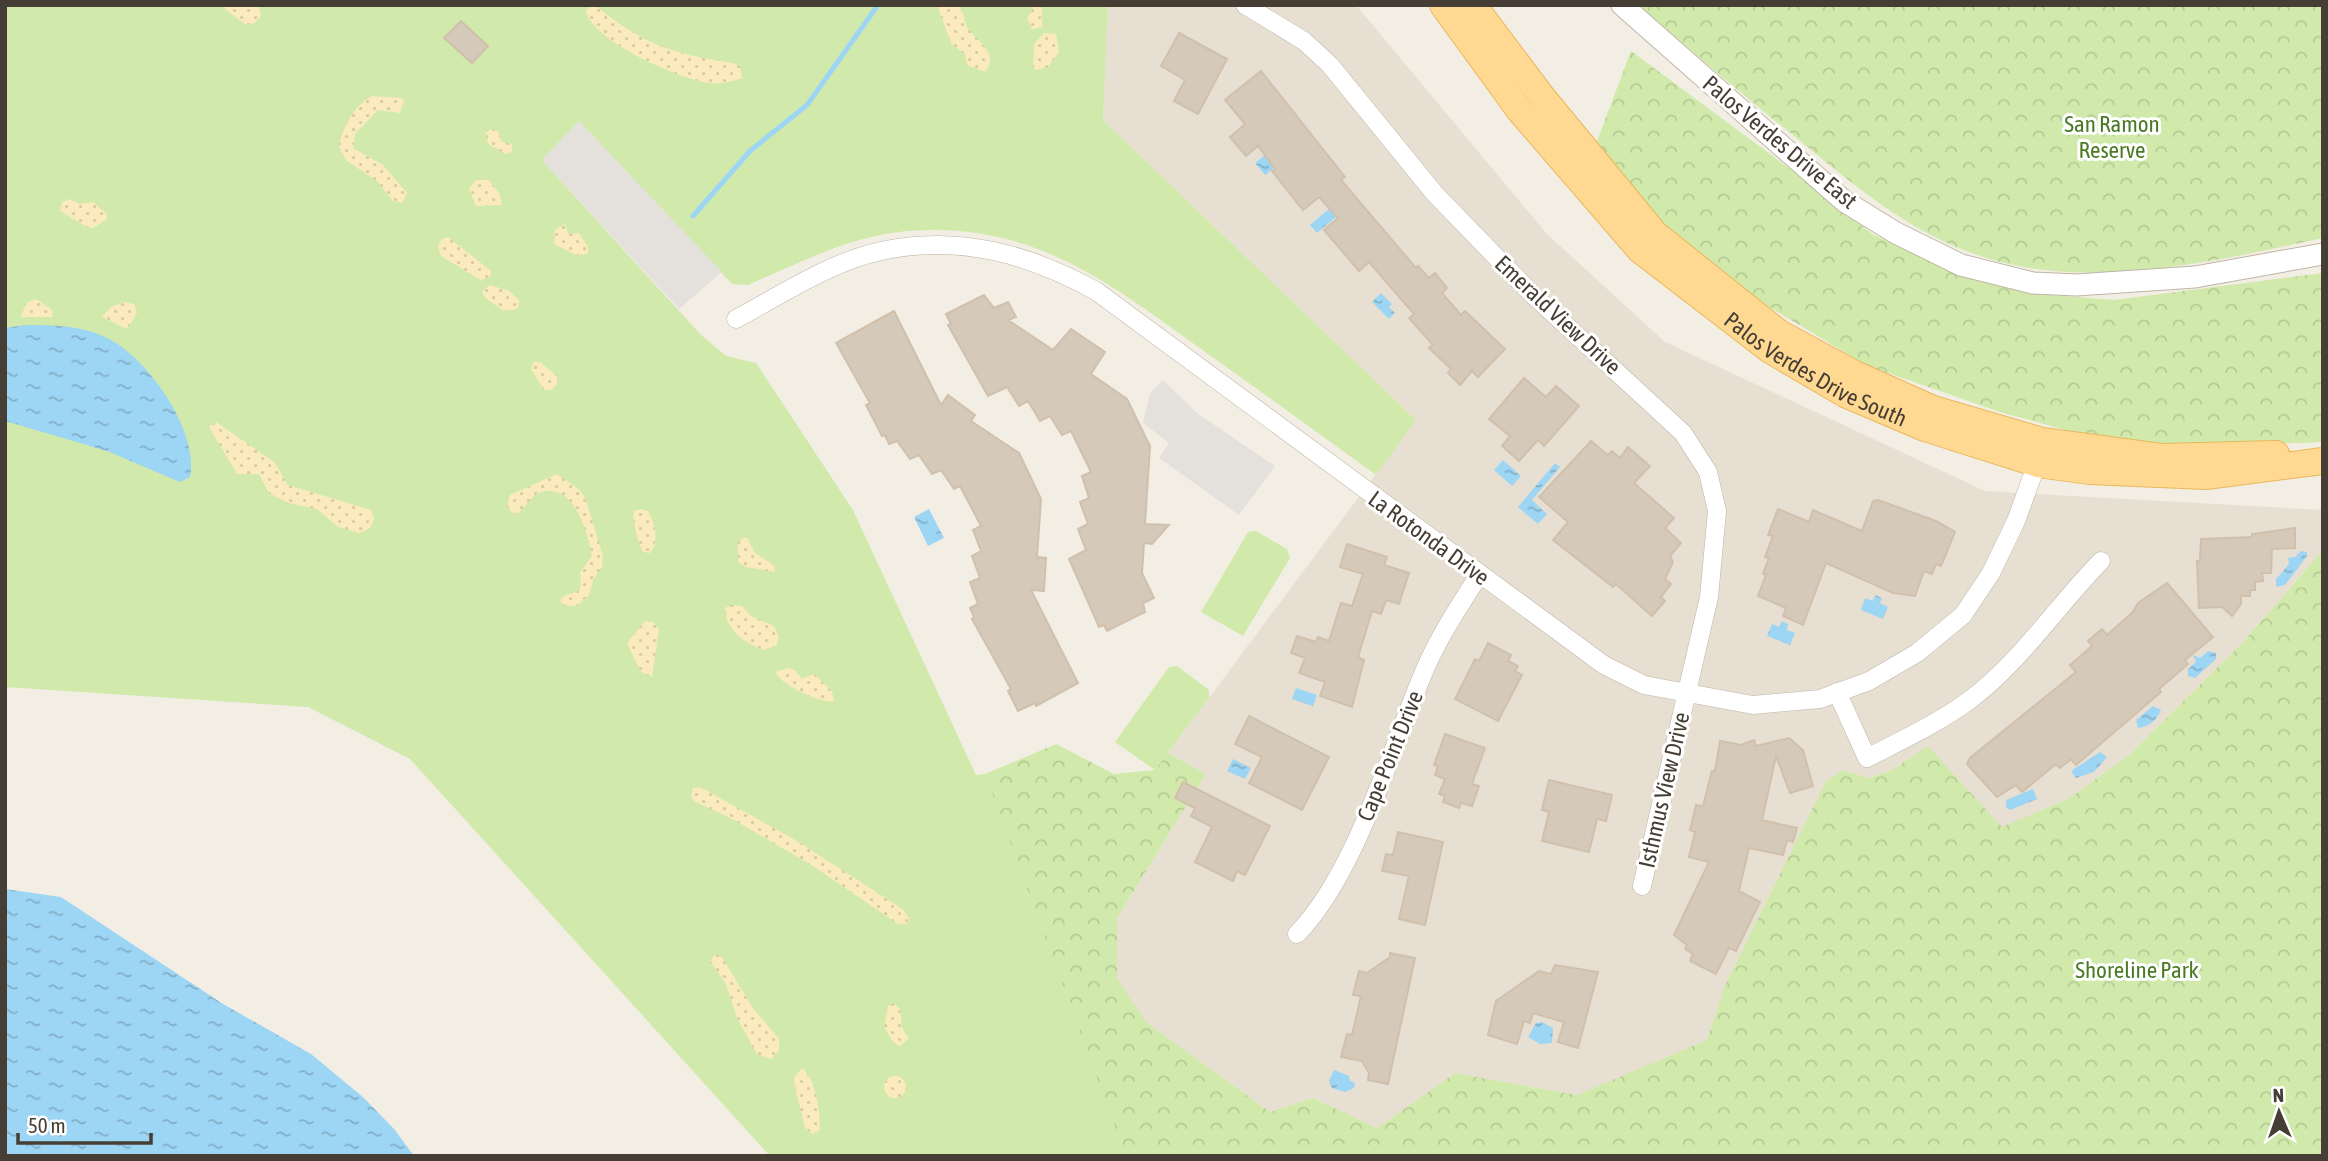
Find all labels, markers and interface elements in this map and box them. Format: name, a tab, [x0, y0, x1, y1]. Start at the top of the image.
street label: Palos Verdes Drive East	[1698, 70, 1862, 214]
park label: San Ramon Reserve	[2064, 111, 2160, 163]
street label: Emerald View Drive	[1490, 250, 1626, 380]
street label: Palos Verdes Drive South	[1719, 307, 1911, 432]
street label: La Rotonda Drive	[1364, 486, 1494, 590]
street label: Cape Point Drive	[1352, 687, 1428, 825]
street label: Isthmus View Drive	[1633, 710, 1695, 870]
park label: Shoreline Park	[2075, 957, 2199, 983]
north arrow	[2244, 1077, 2314, 1147]
text: N	[2272, 1084, 2284, 1106]
scale bar	[18, 1102, 150, 1146]
text: 50 m	[28, 1113, 66, 1137]

